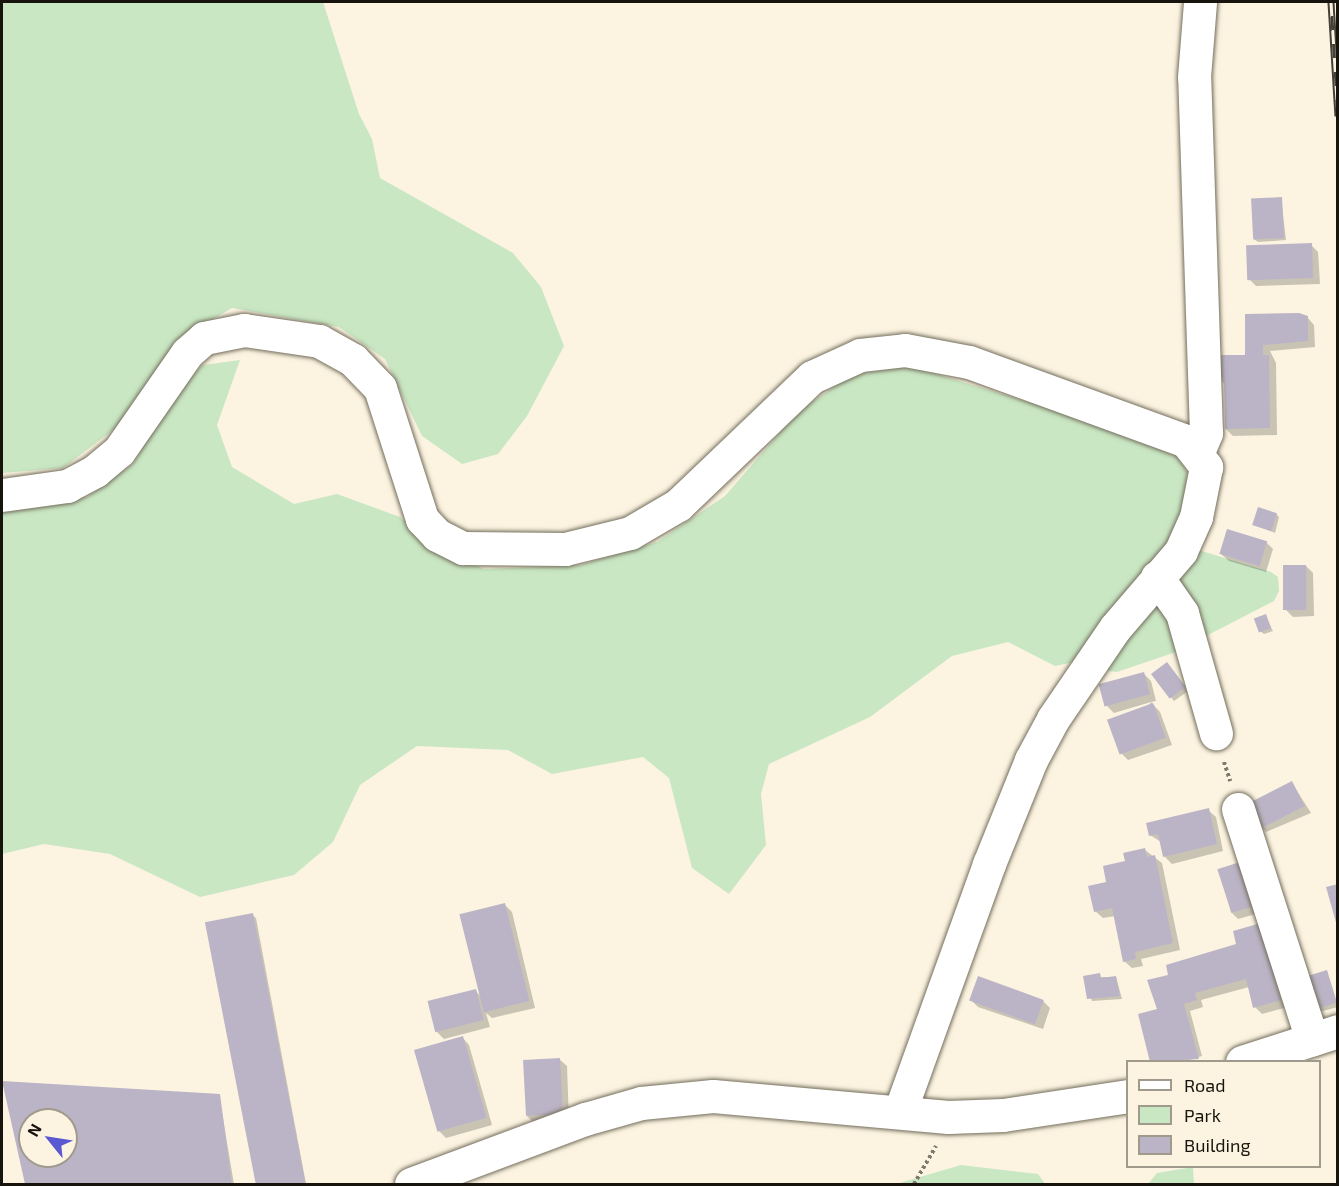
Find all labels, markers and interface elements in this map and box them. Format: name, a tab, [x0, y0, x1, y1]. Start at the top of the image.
legend	[1126, 1060, 1321, 1168]
text: Road	[1184, 1074, 1225, 1096]
text: Park	[1184, 1104, 1221, 1126]
north arrow	[18, 1108, 78, 1168]
text: N	[23, 1120, 45, 1140]
text: Building	[1184, 1134, 1251, 1156]

